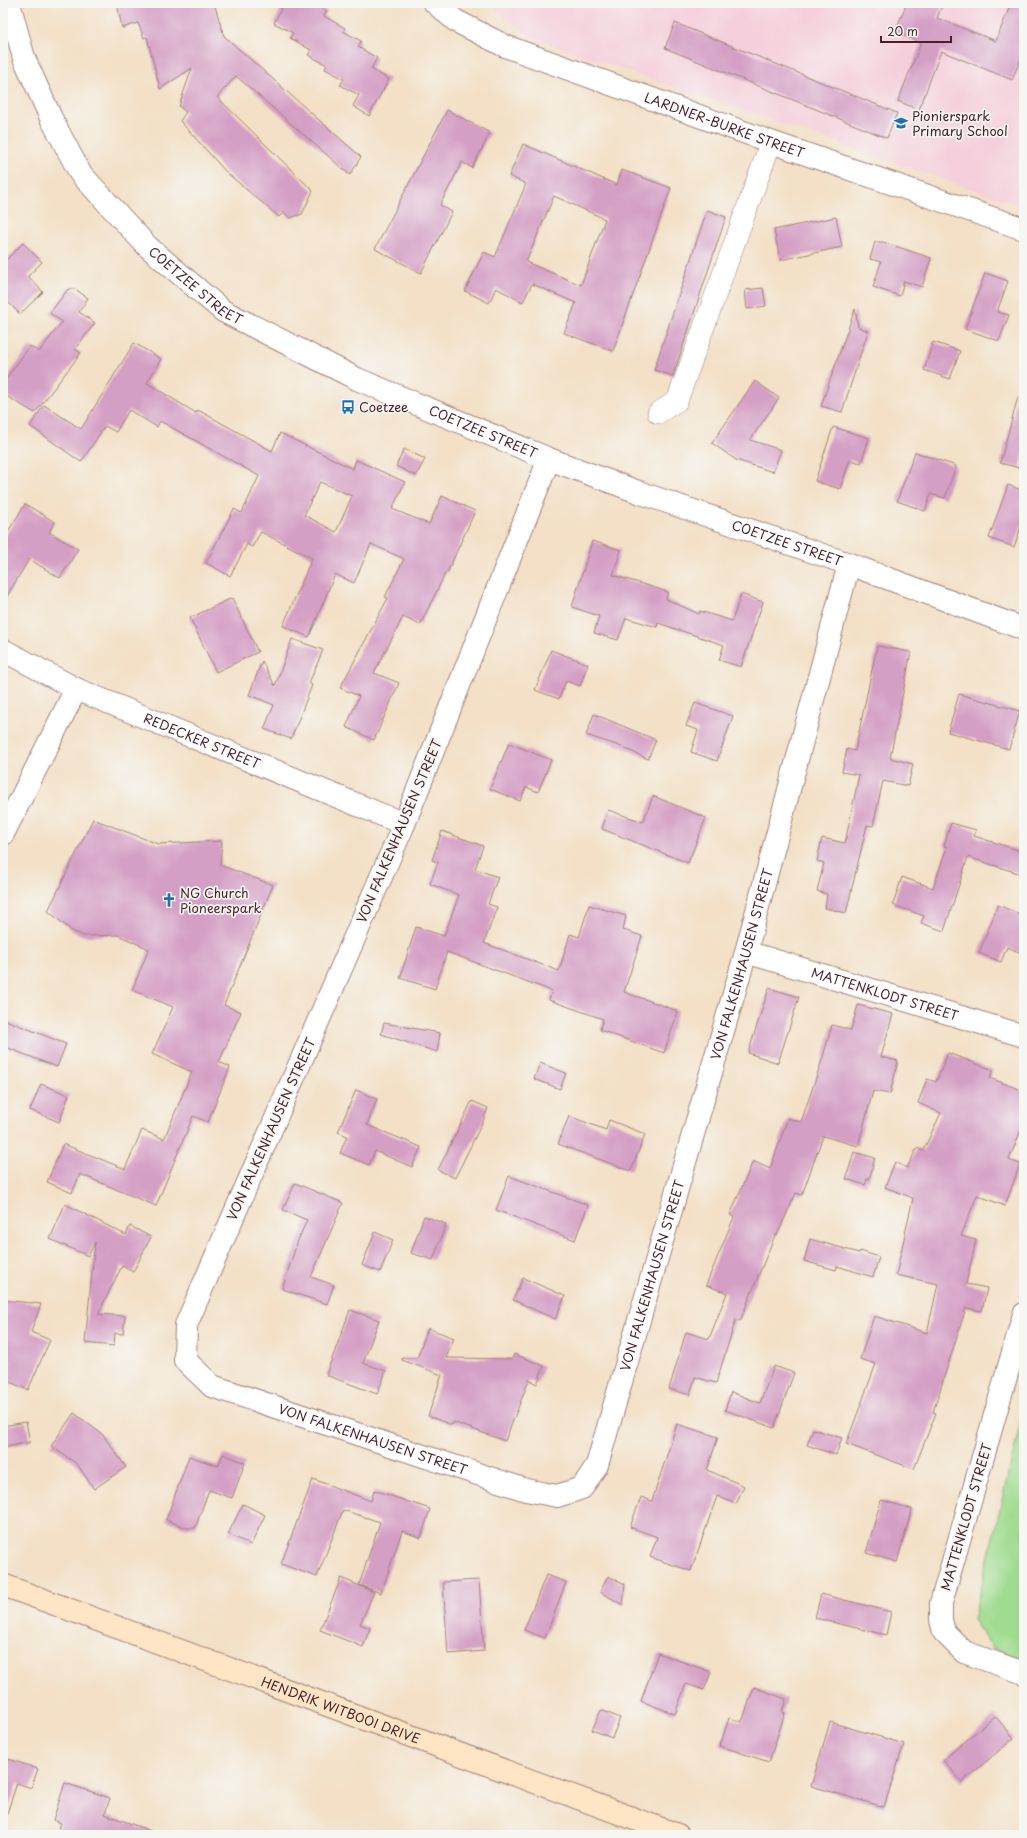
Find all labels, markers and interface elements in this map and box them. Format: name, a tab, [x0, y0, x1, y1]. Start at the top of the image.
scale bar	[881, 18, 951, 44]
text: 20 m	[887, 22, 918, 40]
street label: LARDNER-BURKE STREET	[642, 87, 807, 162]
place label: Pionierspark Primary School	[912, 106, 1008, 140]
school or university icon: Pionierspark Primary School	[893, 115, 909, 131]
street label: COETZEE STREET	[145, 242, 246, 329]
place label: Coetzee	[359, 397, 408, 416]
bus stop icon: Coetzee	[340, 399, 356, 415]
street label: COETZEE STREET	[426, 400, 541, 462]
street label: COETZEE STREET	[730, 515, 845, 570]
street label: REDECKER STREET	[141, 708, 263, 773]
street label: VON FALKENHAUSEN STREET	[351, 736, 446, 926]
street label: VON FALKENHAUSEN STREET	[705, 866, 777, 1062]
place label: NG Church Pioneerspark	[180, 883, 262, 917]
church icon: NG Church Pioneerspark	[161, 892, 177, 908]
street label: MATTENKLODT STREET	[809, 962, 961, 1025]
street label: VON FALKENHAUSEN STREET	[222, 1034, 320, 1223]
street label: VON FALKENHAUSEN STREET	[615, 1178, 688, 1373]
street label: VON FALKENHAUSEN STREET	[276, 1399, 470, 1479]
street label: MATTENKLODT STREET	[935, 1441, 996, 1593]
street label: HENDRIK WITBOOI DRIVE	[259, 1671, 423, 1748]

